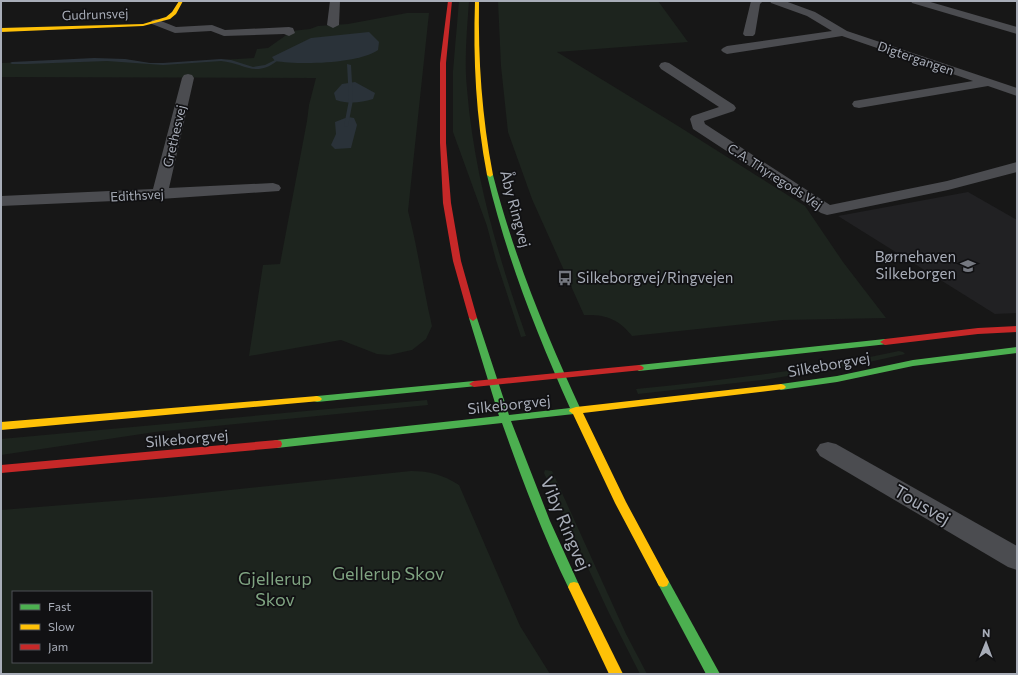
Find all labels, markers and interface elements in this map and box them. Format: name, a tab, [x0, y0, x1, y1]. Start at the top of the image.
street label: Gudrunsvej	[61, 5, 129, 23]
street label: Digtergangen	[876, 37, 956, 79]
street label: Grethesvej	[159, 103, 189, 169]
street label: C.A. Thyregods Vej	[725, 139, 825, 213]
street label: Åby Ringvej	[497, 168, 536, 249]
street label: Edithsvej	[110, 186, 164, 204]
place label: Børnehaven Silkeborgen	[875, 247, 956, 282]
school or university icon: Børnehaven Silkeborgen	[959, 257, 977, 275]
place label: Silkeborgvej/Ringvejen	[577, 268, 733, 286]
bus stop icon: Silkeborgvej/Ringvejen	[556, 269, 574, 287]
street label: Silkeborgvej	[786, 348, 871, 380]
street label: Silkeborgvej	[467, 391, 551, 417]
street label: Silkeborgvej	[145, 425, 229, 451]
street label: Viby Ringvej	[536, 473, 596, 574]
street label: Tousvej	[890, 479, 955, 529]
park label: Gellerup Skov	[332, 562, 444, 584]
park label: Gjellerup Skov	[238, 567, 312, 610]
legend	[12, 591, 152, 663]
text: Fast	[48, 599, 71, 613]
text: Slow	[48, 619, 75, 633]
north arrow	[966, 623, 1006, 663]
text: N	[982, 626, 990, 639]
text: Jam	[48, 639, 68, 654]

